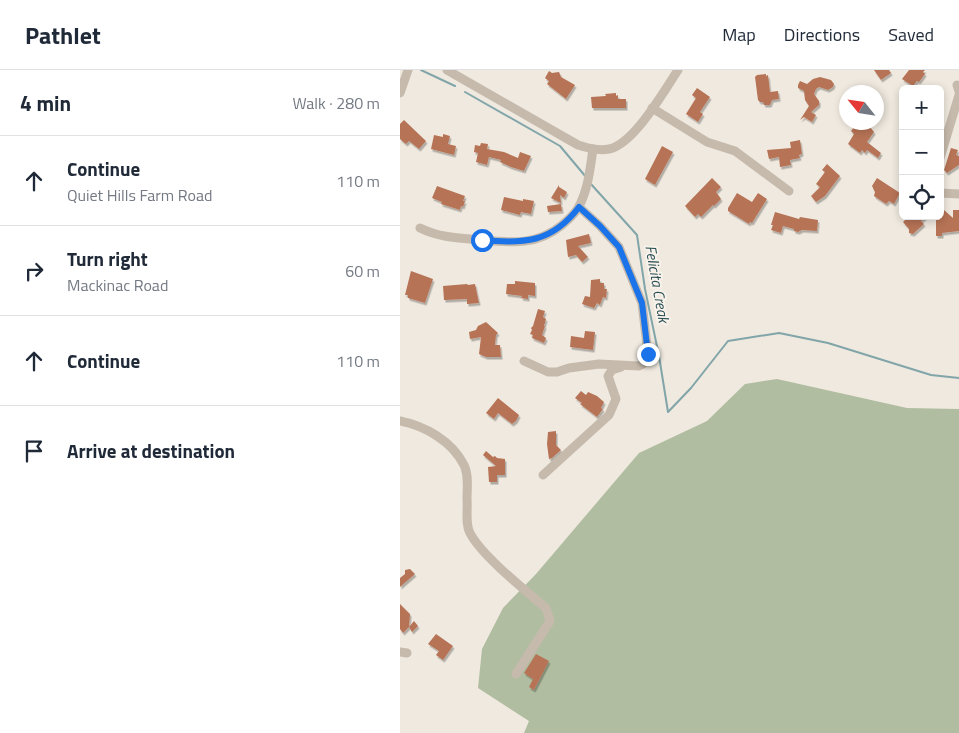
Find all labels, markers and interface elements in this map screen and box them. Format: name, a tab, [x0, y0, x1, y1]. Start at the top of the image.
text: Pathlet	[25, 17, 101, 53]
text: Map	[722, 21, 756, 48]
text: Directions	[784, 21, 860, 48]
text: Saved	[888, 21, 934, 48]
north arrow	[839, 85, 884, 130]
map controls	[899, 85, 944, 220]
button: +	[899, 85, 944, 130]
text: 4 min	[20, 87, 71, 119]
text: Walk · 280 m	[292, 91, 380, 115]
button: −	[899, 130, 944, 175]
text: Continue	[67, 154, 140, 183]
icon: ahead	[20, 167, 48, 195]
text: 110 m	[336, 169, 380, 193]
button: locate	[899, 175, 944, 220]
text: Quiet Hills Farm Road	[67, 183, 212, 207]
route start	[471, 229, 494, 252]
water label: Felicita Creak	[639, 243, 676, 327]
text: Turn right	[67, 244, 148, 273]
icon: right	[20, 257, 48, 285]
text: 60 m	[345, 259, 380, 283]
text: Mackinac Road	[67, 273, 168, 297]
route end	[637, 343, 660, 366]
text: Continue	[67, 346, 140, 375]
icon: ahead	[20, 347, 48, 375]
text: 110 m	[336, 349, 380, 373]
text: Arrive at destination	[67, 436, 235, 465]
icon: arrive	[20, 437, 48, 465]

